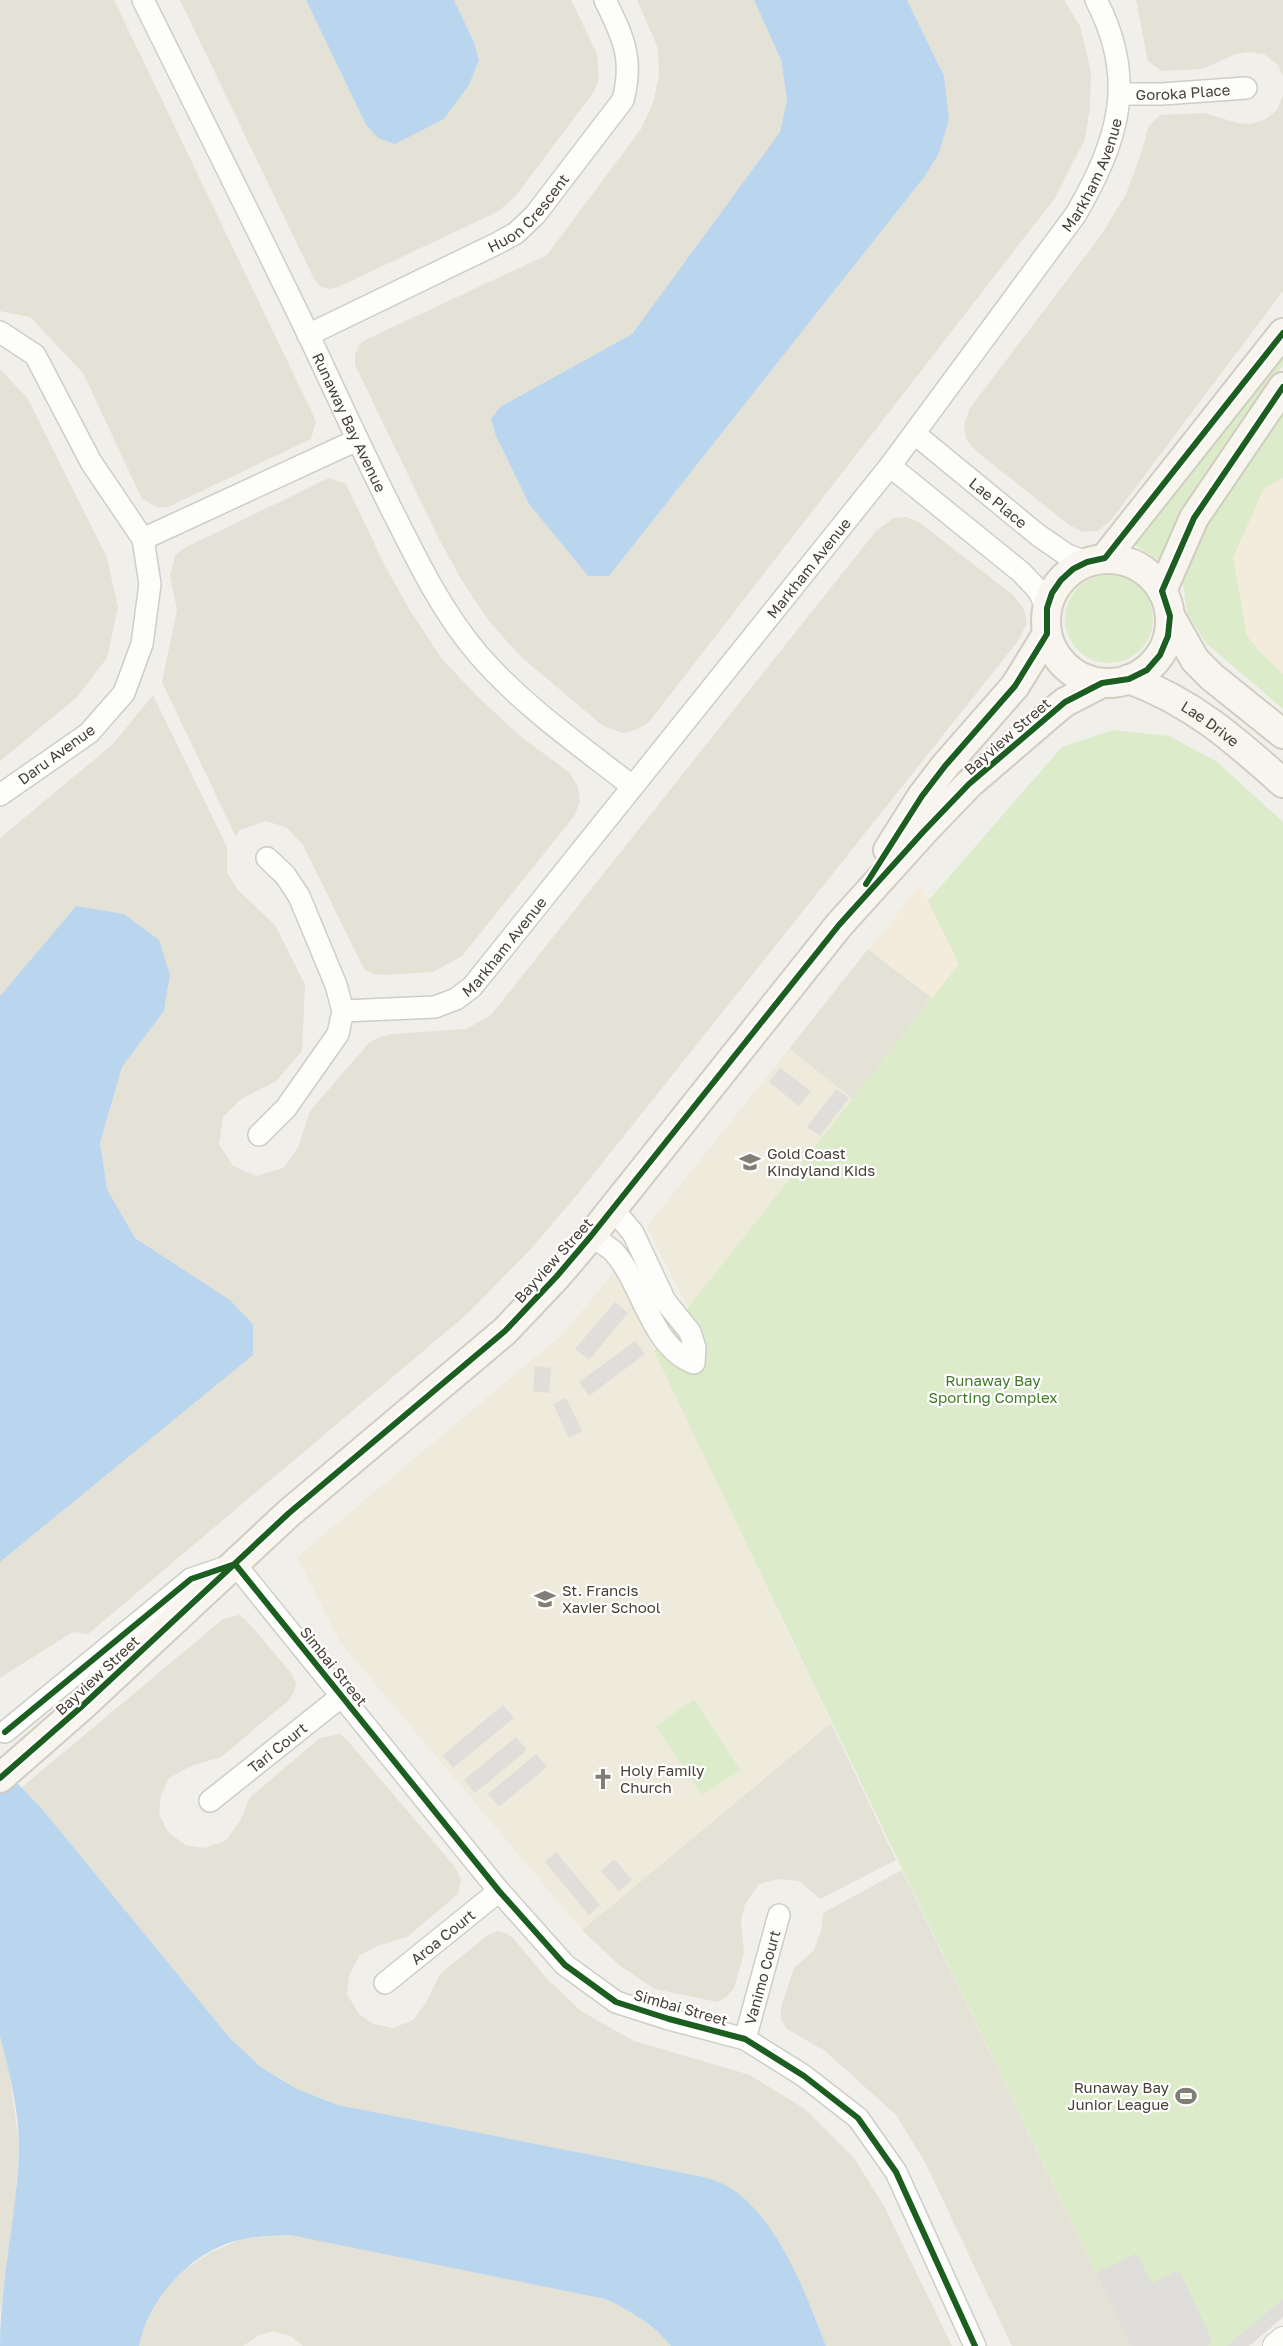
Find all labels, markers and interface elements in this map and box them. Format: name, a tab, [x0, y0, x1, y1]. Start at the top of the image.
street label: Goroka Place	[1136, 80, 1231, 103]
street label: Markham Avenue	[1057, 116, 1125, 235]
street label: Huon Crescent	[485, 170, 572, 256]
street label: Runaway Bay Avenue	[309, 350, 390, 495]
street label: Lae Place	[966, 473, 1031, 532]
street label: Markham Avenue	[763, 514, 854, 622]
street label: Bayview Street	[960, 694, 1054, 778]
street label: Lae Drive	[1178, 697, 1243, 750]
street label: Daru Avenue	[14, 720, 98, 788]
street label: Markham Avenue	[458, 893, 550, 1000]
place label: Gold Coast Kindyland Kids	[767, 1144, 875, 1179]
school or university icon: Gold Coast Kindyland Kids	[738, 1150, 762, 1174]
street label: Bayview Street	[510, 1214, 596, 1306]
park label: Runaway Bay Sporting Complex	[928, 1371, 1058, 1406]
place label: St. Francis Xavier School	[562, 1581, 661, 1616]
school or university icon: St. Francis Xavier School	[533, 1587, 557, 1611]
street label: Simbai Street	[297, 1623, 371, 1709]
street label: Bayview Street	[51, 1631, 143, 1719]
street label: Tari Court	[244, 1718, 310, 1776]
place label: Holy Family Church	[620, 1761, 705, 1796]
church icon: Holy Family Church	[591, 1767, 615, 1791]
street label: Aroa Court	[407, 1905, 478, 1968]
street label: Vanimo Court	[740, 1928, 783, 2027]
street label: Simbai Street	[632, 1985, 730, 2029]
place label: Runaway Bay Junior League	[1067, 2078, 1170, 2113]
sports icon: Runaway Bay Junior League	[1174, 2084, 1198, 2108]

